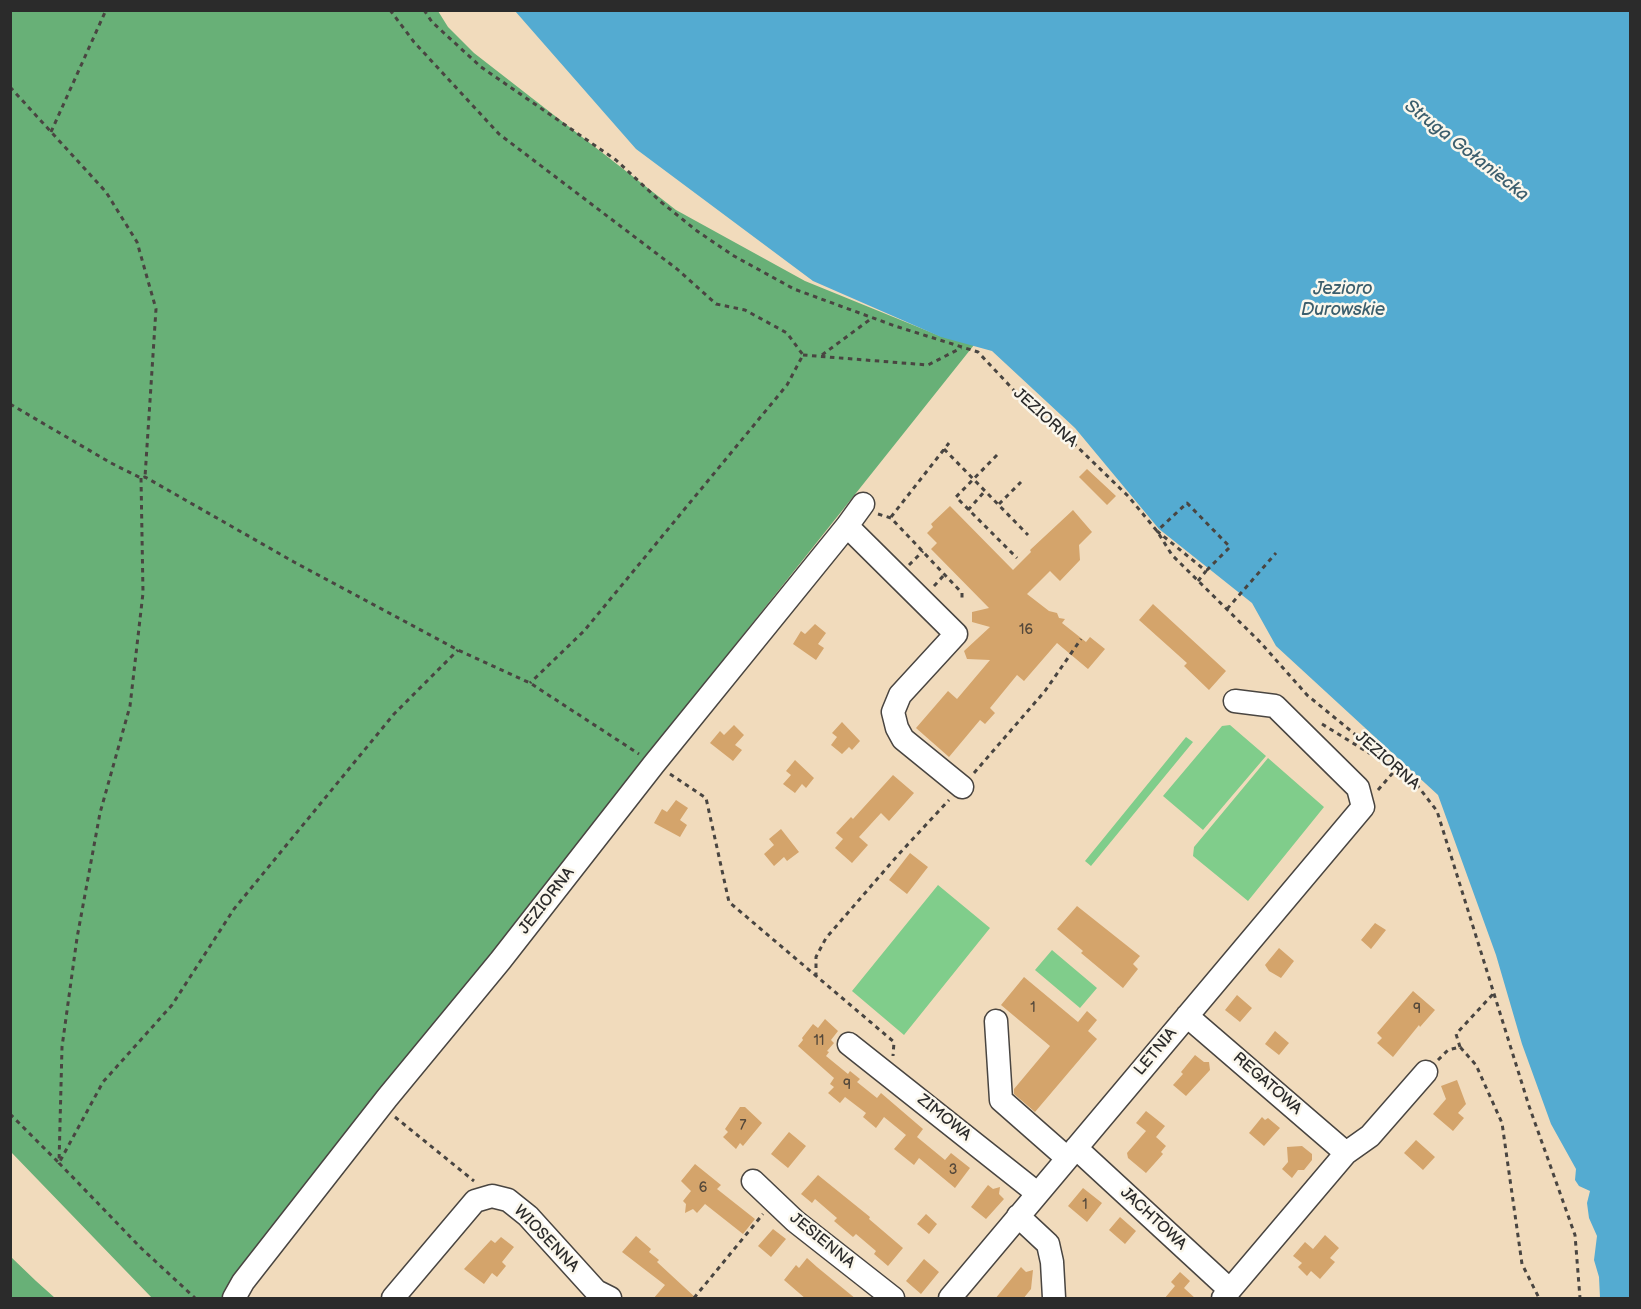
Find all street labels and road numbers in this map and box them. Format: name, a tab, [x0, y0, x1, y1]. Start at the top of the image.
street label: JEZIORNA	[1009, 384, 1081, 452]
street label: JEZIORNA	[1351, 728, 1423, 794]
street label: JEZIORNA	[515, 864, 579, 938]
street label: LETNIA	[1131, 1024, 1181, 1080]
street label: REGATOWA	[1229, 1049, 1305, 1119]
street label: ZIMOWA	[913, 1091, 975, 1145]
street label: JACHTOWA	[1116, 1183, 1190, 1255]
street label: WIOSENNA	[509, 1201, 583, 1277]
street label: JESIENNA	[786, 1209, 858, 1273]

